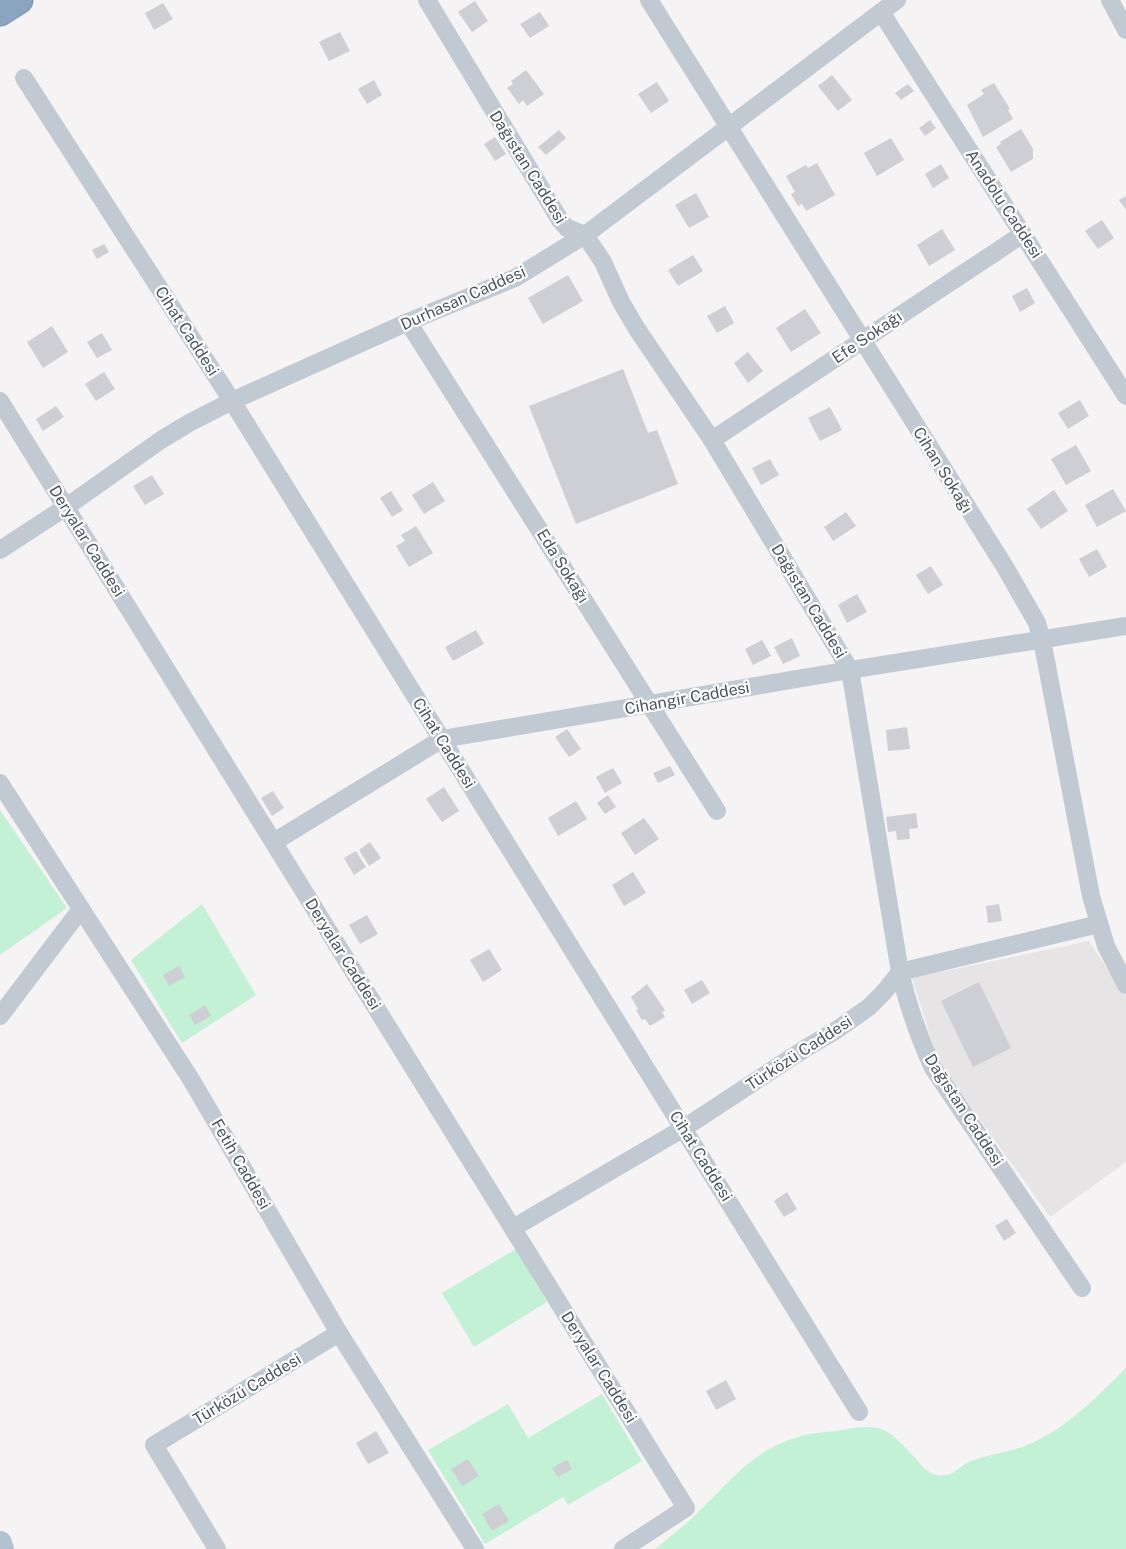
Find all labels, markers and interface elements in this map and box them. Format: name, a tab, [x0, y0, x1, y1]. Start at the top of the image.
street label: Dağıstan Caddesi	[486, 107, 570, 227]
street label: Anadolu Caddesi	[962, 146, 1046, 262]
street label: Durhasan Caddesi	[398, 262, 528, 334]
street label: Cihat Caddesi	[151, 283, 223, 379]
street label: Efe Sokağı	[828, 307, 906, 367]
street label: Cihan Sokağı	[909, 424, 977, 516]
street label: Deryalar Caddesi	[45, 482, 129, 600]
street label: Eda Sokağı	[533, 526, 593, 606]
street label: Dağıstan Caddesi	[767, 540, 851, 662]
street label: Cihangir Caddesi	[623, 678, 751, 718]
street label: Cihat Caddesi	[409, 694, 479, 792]
street label: Deryalar Caddesi	[301, 895, 385, 1013]
street label: Türközü Caddesi	[742, 1012, 856, 1094]
street label: Dağıstan Caddesi	[921, 1050, 1007, 1170]
street label: Cihat Caddesi	[666, 1107, 736, 1205]
street label: Fetih Caddesi	[207, 1115, 275, 1213]
street label: Deryalar Caddesi	[557, 1308, 641, 1426]
street label: Türközü Caddesi	[190, 1349, 304, 1429]

